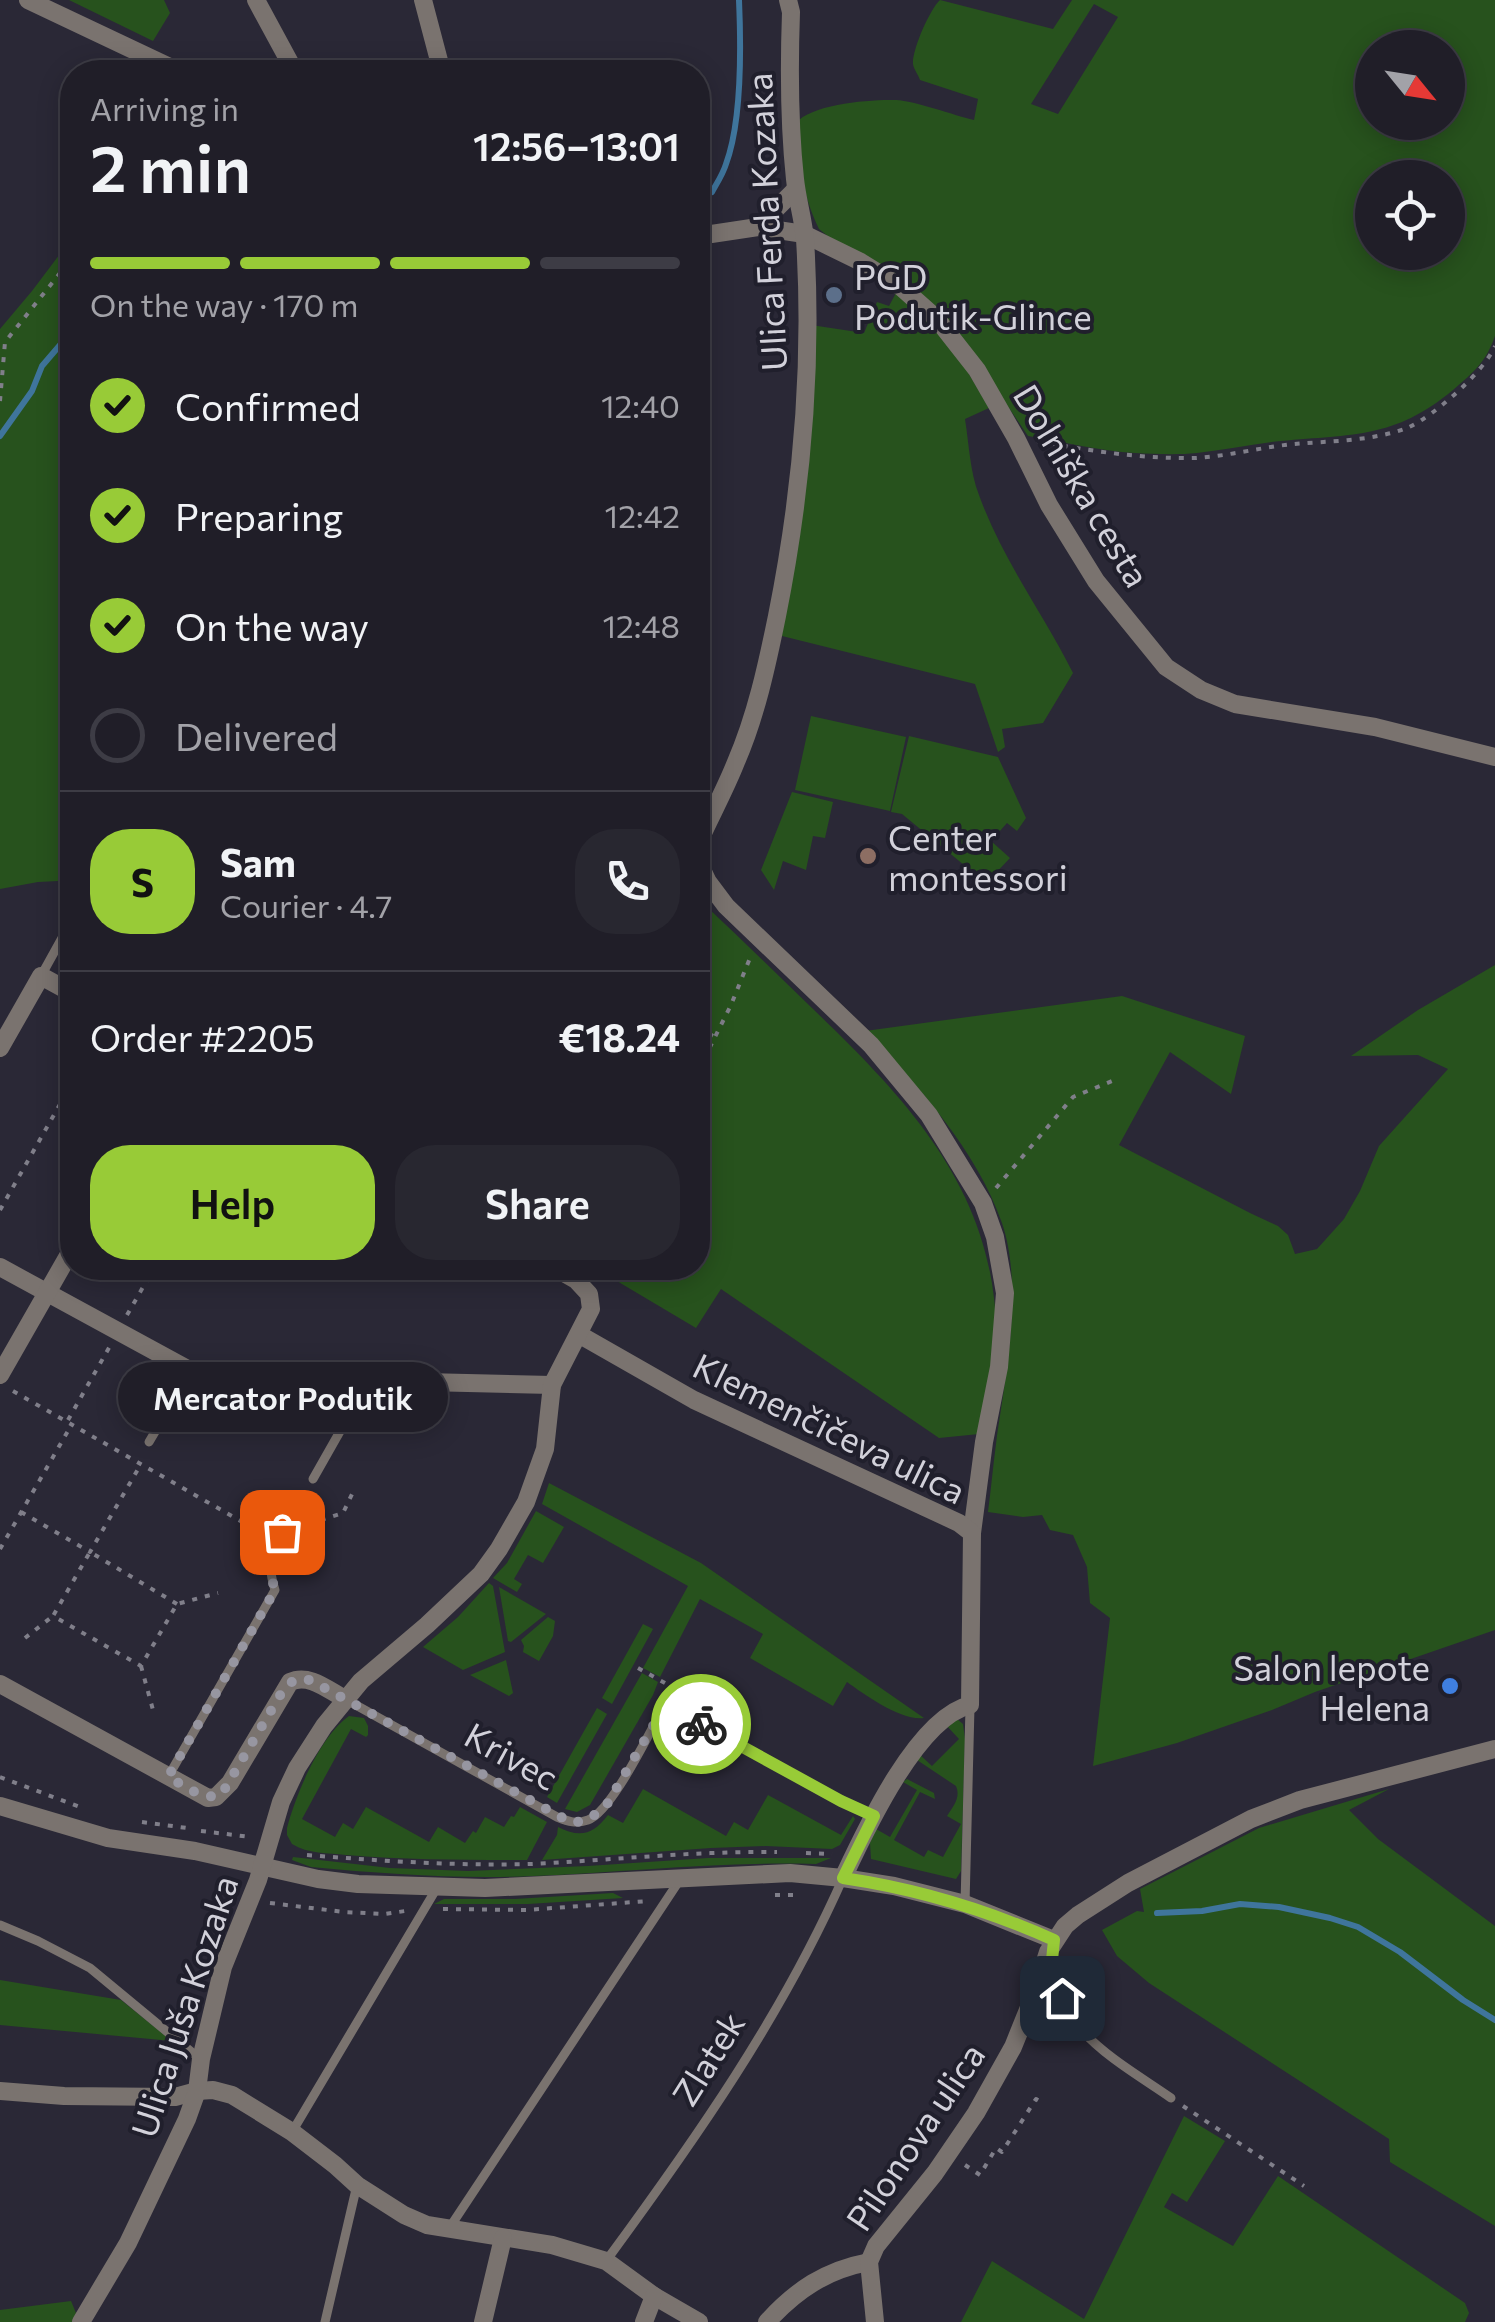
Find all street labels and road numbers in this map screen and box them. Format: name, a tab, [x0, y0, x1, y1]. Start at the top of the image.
street label: Ulica Ferda Kozaka	[736, 72, 794, 372]
street label: Dolniška cesta	[1006, 376, 1160, 594]
street label: Klemenčičeva ulica	[687, 1343, 973, 1511]
street label: Krivec	[458, 1712, 566, 1798]
street label: Ulica Juša Kozaka	[120, 1870, 246, 2142]
street label: Zlatek	[662, 2003, 752, 2113]
street label: Pilonova ulica	[836, 2034, 992, 2238]

